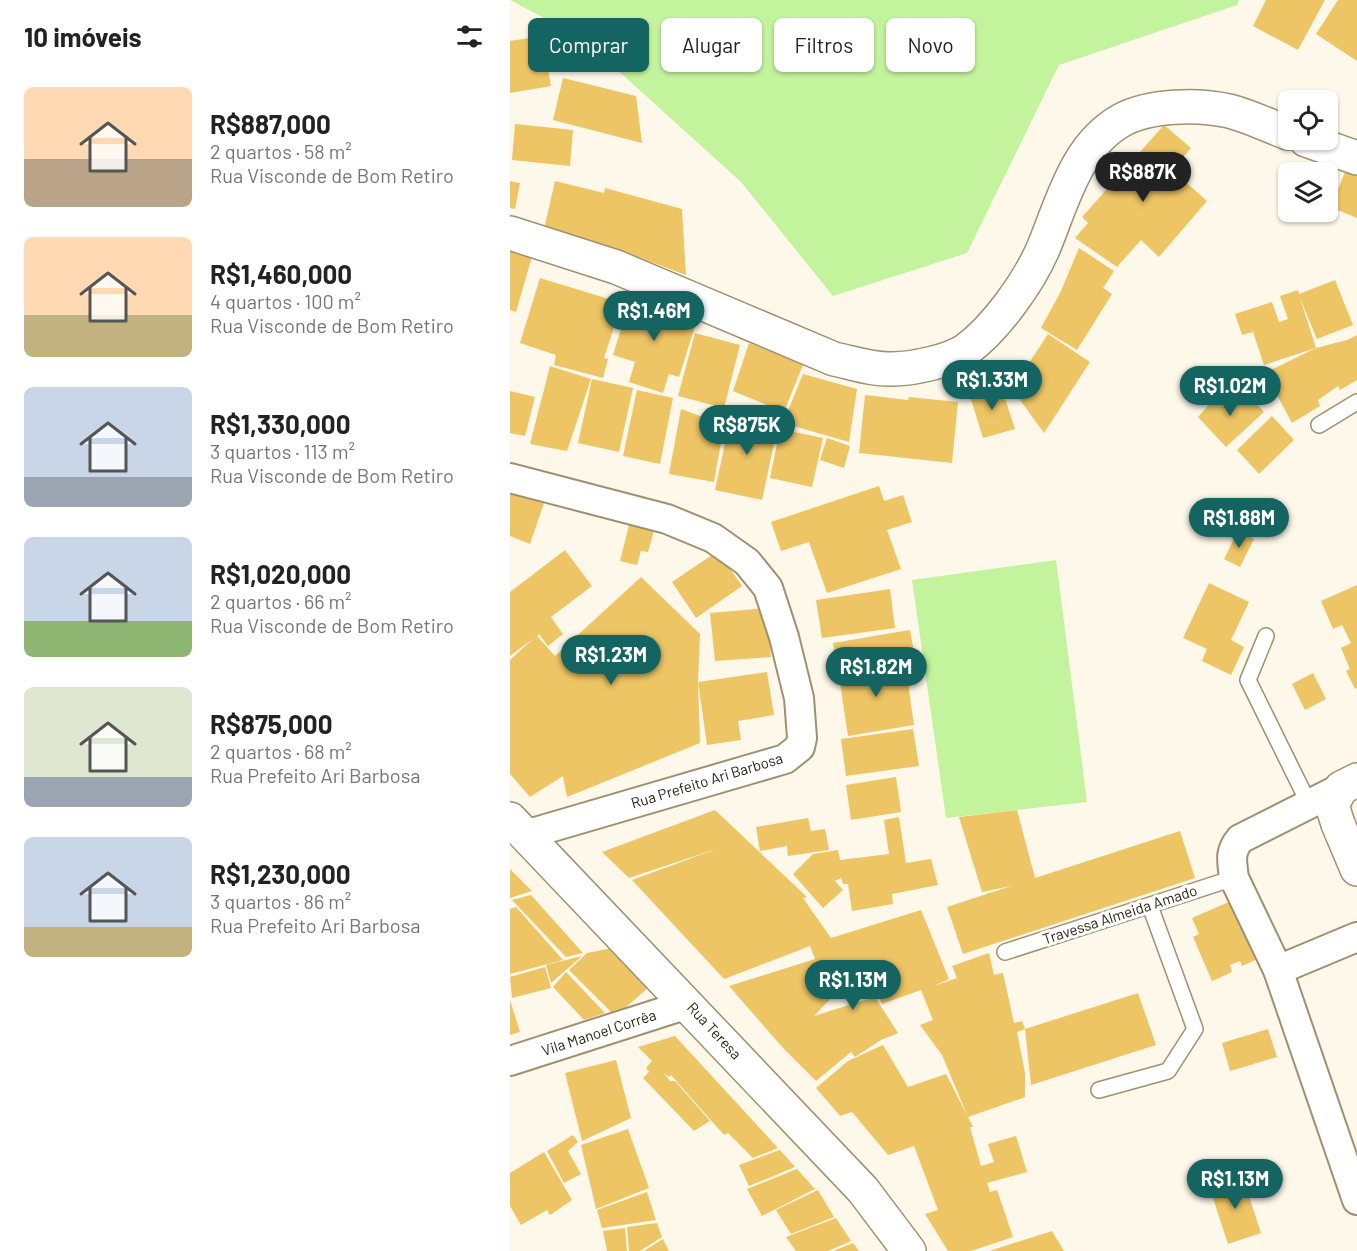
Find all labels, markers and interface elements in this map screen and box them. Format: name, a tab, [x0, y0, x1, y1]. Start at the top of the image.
chip: Comprar	[528, 18, 649, 72]
chip: Alugar	[661, 18, 762, 72]
chip: Filtros	[774, 18, 874, 72]
chip: Novo	[886, 18, 975, 72]
icon: filters	[453, 20, 486, 53]
text: 10 imóveis	[24, 21, 142, 52]
map controls	[1278, 90, 1338, 222]
button: locate	[1278, 90, 1338, 150]
text: R$887,000	[210, 108, 331, 139]
icon: home	[72, 111, 144, 183]
text: 2 quartos · 58 m²	[210, 139, 352, 163]
pin: R$887K	[1094, 152, 1192, 203]
text: R$887K	[1109, 159, 1177, 183]
button: layers	[1278, 162, 1338, 222]
text: Rua Visconde de Bom Retiro	[210, 163, 454, 187]
text: R$1,460,000	[210, 258, 352, 289]
icon: home	[72, 261, 144, 333]
text: 4 quartos · 100 m²	[210, 289, 361, 313]
pin: R$1.46M	[599, 291, 709, 342]
text: R$1.46M	[617, 298, 691, 322]
text: Rua Visconde de Bom Retiro	[210, 313, 454, 337]
pin: R$1.33M	[937, 360, 1047, 411]
pin: R$1.02M	[1175, 366, 1285, 417]
text: R$1.33M	[956, 367, 1028, 391]
text: R$1.02M	[1194, 373, 1266, 397]
pin: R$875K	[698, 405, 796, 456]
text: R$1,330,000	[210, 408, 351, 439]
icon: home	[72, 411, 144, 483]
text: R$875K	[713, 412, 781, 436]
text: 3 quartos · 113 m²	[210, 439, 355, 463]
text: Rua Visconde de Bom Retiro	[210, 463, 454, 487]
pin: R$1.88M	[1184, 498, 1294, 549]
text: R$1.88M	[1203, 505, 1275, 529]
text: R$1,020,000	[210, 558, 351, 589]
icon: home	[72, 561, 144, 633]
text: 2 quartos · 66 m²	[210, 589, 352, 613]
text: Rua Visconde de Bom Retiro	[210, 613, 454, 637]
pin: R$1.23M	[556, 635, 666, 686]
text: R$1.23M	[575, 642, 647, 666]
pin: R$1.82M	[821, 647, 931, 698]
text: R$1.82M	[840, 654, 912, 678]
text: R$875,000	[210, 708, 333, 739]
icon: home	[72, 711, 144, 783]
text: 2 quartos · 68 m²	[210, 739, 352, 763]
street label: Rua Prefeito Ari Barbosa	[629, 748, 785, 812]
text: Rua Prefeito Ari Barbosa	[210, 763, 421, 787]
text: R$1,230,000	[210, 858, 351, 889]
icon: home	[72, 861, 144, 933]
street label: Travessa Almeida Amado	[1040, 881, 1199, 948]
text: 3 quartos · 86 m²	[210, 889, 351, 913]
text: Rua Prefeito Ari Barbosa	[210, 913, 421, 937]
pin: R$1.13M	[798, 960, 908, 1011]
text: R$1.13M	[819, 967, 887, 991]
street label: Rua Teresa	[684, 998, 746, 1063]
street label: Vila Manoel Corrêa	[539, 1005, 658, 1059]
pin: R$1.13M	[1180, 1159, 1290, 1210]
text: R$1.13M	[1201, 1166, 1269, 1190]

